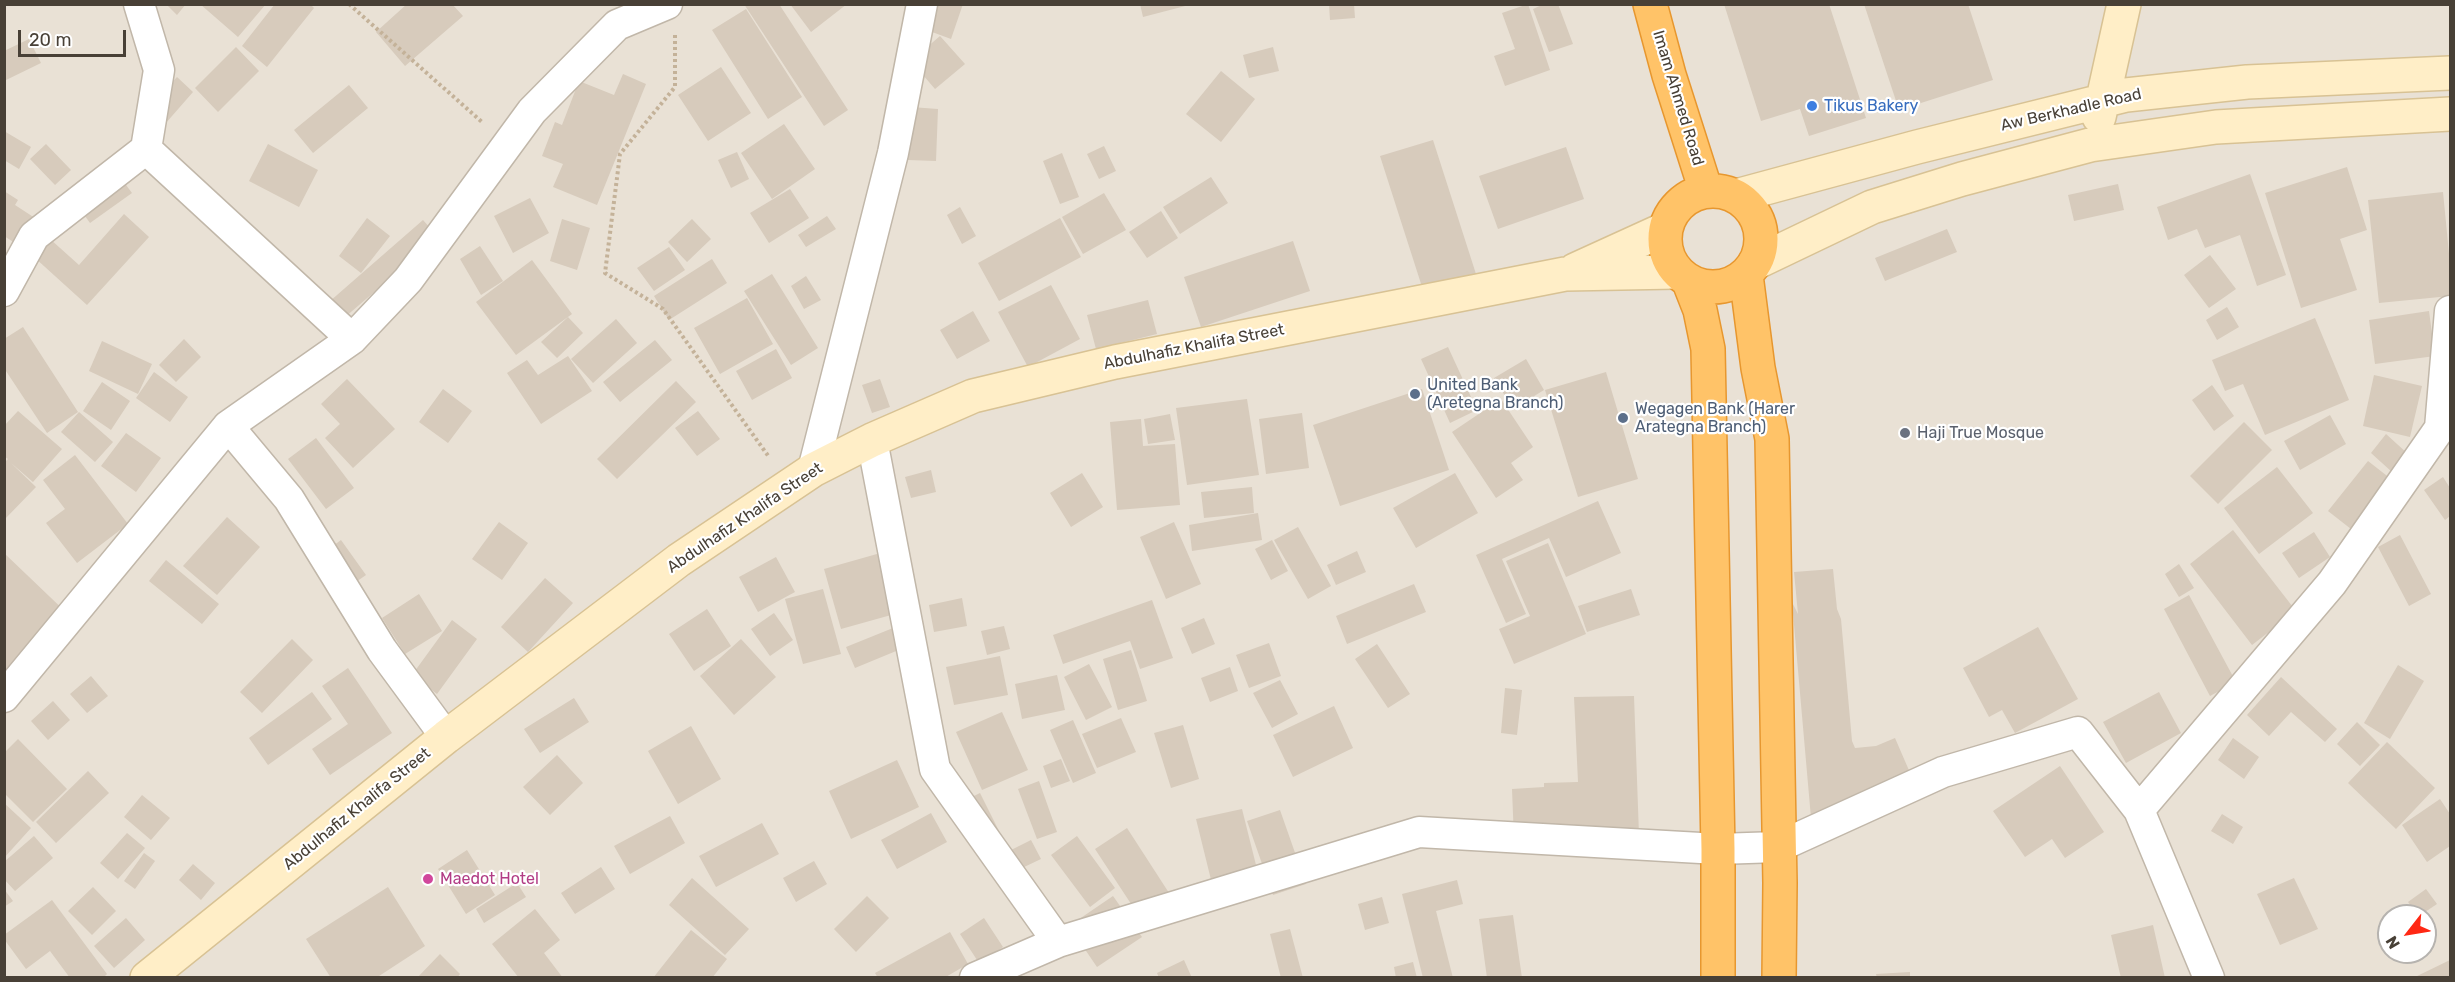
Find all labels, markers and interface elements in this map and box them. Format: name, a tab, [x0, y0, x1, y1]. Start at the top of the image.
scale bar	[21, 18, 129, 56]
street label: Imam Ahmed Road	[1648, 28, 1708, 168]
text: 20 m	[29, 29, 71, 51]
street label: Aw Berkhadle Road	[1999, 84, 2143, 136]
place label: Tikus Bakery	[1824, 96, 1918, 116]
marker: Tikus Bakery	[1805, 99, 1819, 113]
street label: Abdulhafiz Khalifa Street	[1102, 320, 1286, 374]
place label: United Bank (Aretegna Branch)	[1427, 375, 1563, 413]
marker: United Bank (Aretegna Branch)	[1408, 387, 1422, 401]
place label: Wegagen Bank (Harer Arategna Branch)	[1635, 399, 1795, 437]
marker: Wegagen Bank (Harer Arategna Branch)	[1616, 411, 1630, 425]
place label: Haji True Mosque	[1917, 423, 2044, 443]
marker: Haji True Mosque	[1898, 426, 1912, 440]
street label: Abdulhafiz Khalifa Street	[664, 459, 826, 577]
street label: Abdulhafiz Khalifa Street	[280, 744, 434, 874]
place label: Maedot Hotel	[440, 869, 539, 889]
marker: Maedot Hotel	[421, 872, 435, 886]
north arrow	[2377, 904, 2437, 964]
text: N	[2382, 933, 2404, 952]

